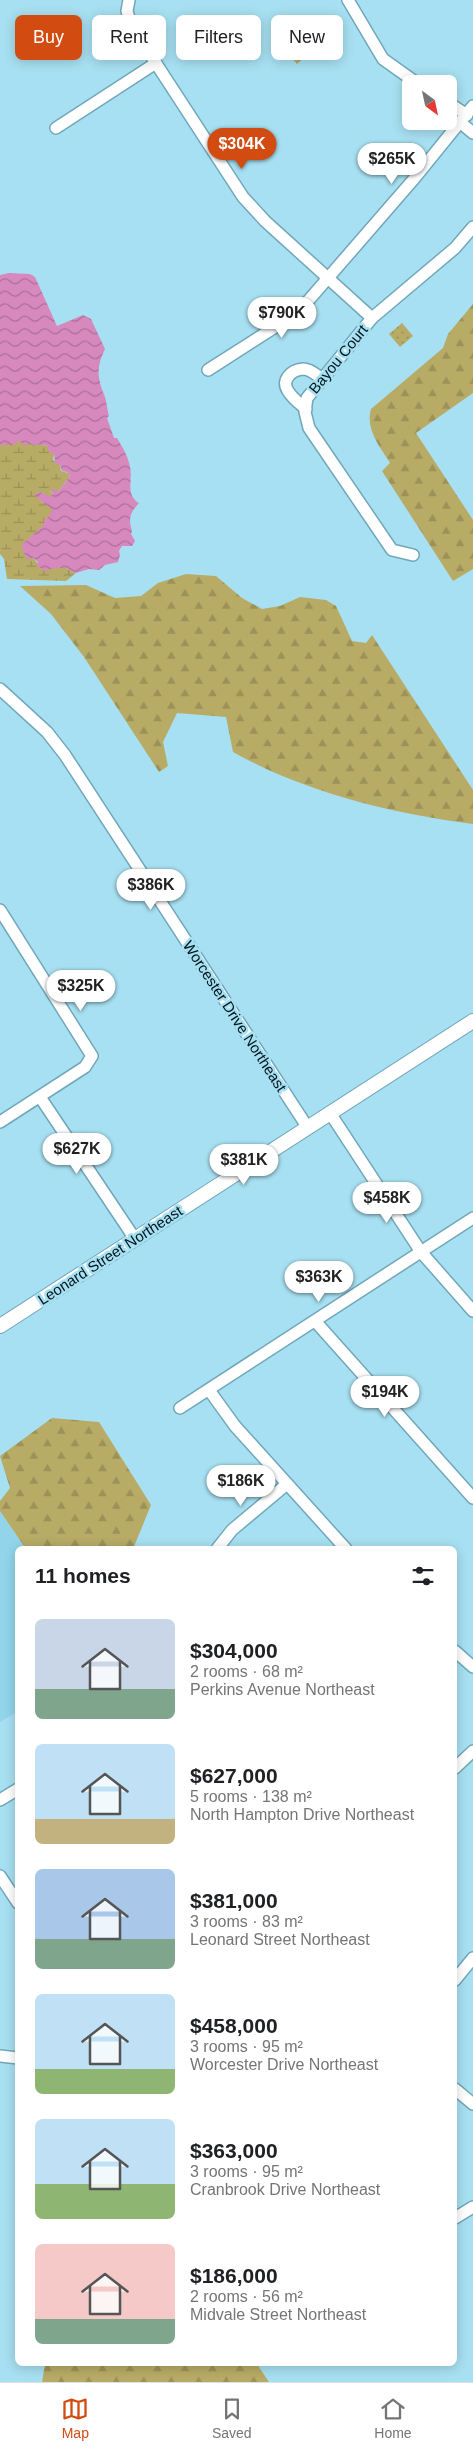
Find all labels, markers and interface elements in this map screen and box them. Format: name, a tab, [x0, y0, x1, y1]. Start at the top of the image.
chip: Buy	[15, 15, 82, 60]
chip: Rent	[92, 15, 166, 60]
chip: Filters	[176, 15, 261, 60]
chip: New	[271, 15, 343, 60]
north arrow	[402, 75, 458, 130]
map controls	[402, 75, 457, 130]
pin: $304K	[207, 128, 277, 170]
text: $304K	[218, 135, 266, 152]
pin: $265K	[357, 142, 427, 185]
text: $265K	[368, 150, 416, 167]
pin: $790K	[247, 296, 317, 339]
text: $790K	[258, 304, 306, 321]
street label: Bayou Court	[305, 321, 371, 397]
pin: $386K	[116, 868, 186, 911]
text: $386K	[127, 876, 175, 893]
street label: Worcester Drive Northeast	[180, 937, 291, 1095]
pin: $325K	[46, 970, 116, 1012]
text: $325K	[57, 977, 105, 994]
pin: $627K	[42, 1132, 112, 1175]
text: $627K	[53, 1140, 101, 1157]
pin: $381K	[209, 1144, 279, 1186]
text: $381K	[220, 1151, 268, 1168]
pin: $458K	[352, 1182, 422, 1224]
text: $458K	[363, 1189, 411, 1206]
street label: Leonard Street Northeast	[35, 1202, 186, 1308]
pin: $363K	[284, 1260, 354, 1303]
text: $363K	[295, 1268, 343, 1285]
pin: $194K	[350, 1376, 420, 1418]
text: $194K	[361, 1383, 409, 1400]
pin: $186K	[206, 1464, 276, 1507]
text: $186K	[217, 1472, 265, 1489]
icon: filters	[409, 1562, 437, 1590]
text: 11 homes	[35, 1564, 131, 1587]
icon: home	[75, 1639, 135, 1699]
text: $304,000	[190, 1639, 278, 1662]
text: 2 rooms · 68 m²	[190, 1663, 303, 1680]
text: Perkins Avenue Northeast	[190, 1681, 375, 1698]
icon: home	[75, 1764, 135, 1824]
text: $627,000	[190, 1764, 278, 1787]
text: 5 rooms · 138 m²	[190, 1788, 312, 1805]
text: North Hampton Drive Northeast	[190, 1806, 414, 1823]
icon: home	[75, 1889, 135, 1949]
text: $381,000	[190, 1889, 278, 1912]
text: 3 rooms · 83 m²	[190, 1913, 303, 1930]
text: Leonard Street Northeast	[190, 1931, 370, 1948]
icon: home	[75, 2014, 135, 2074]
text: $458,000	[190, 2014, 278, 2037]
text: 3 rooms · 95 m²	[190, 2038, 303, 2055]
text: Worcester Drive Northeast	[190, 2056, 378, 2073]
icon: home	[75, 2139, 135, 2199]
text: $363,000	[190, 2139, 278, 2162]
text: 3 rooms · 95 m²	[190, 2163, 303, 2180]
text: Cranbrook Drive Northeast	[190, 2181, 380, 2198]
icon: home	[75, 2264, 135, 2324]
text: $186,000	[190, 2264, 278, 2287]
text: 2 rooms · 56 m²	[190, 2288, 303, 2305]
text: Midvale Street Northeast	[190, 2306, 366, 2323]
tab: Map	[61, 2395, 89, 2441]
tab: Saved	[212, 2395, 252, 2441]
tab: Home	[374, 2395, 412, 2441]

